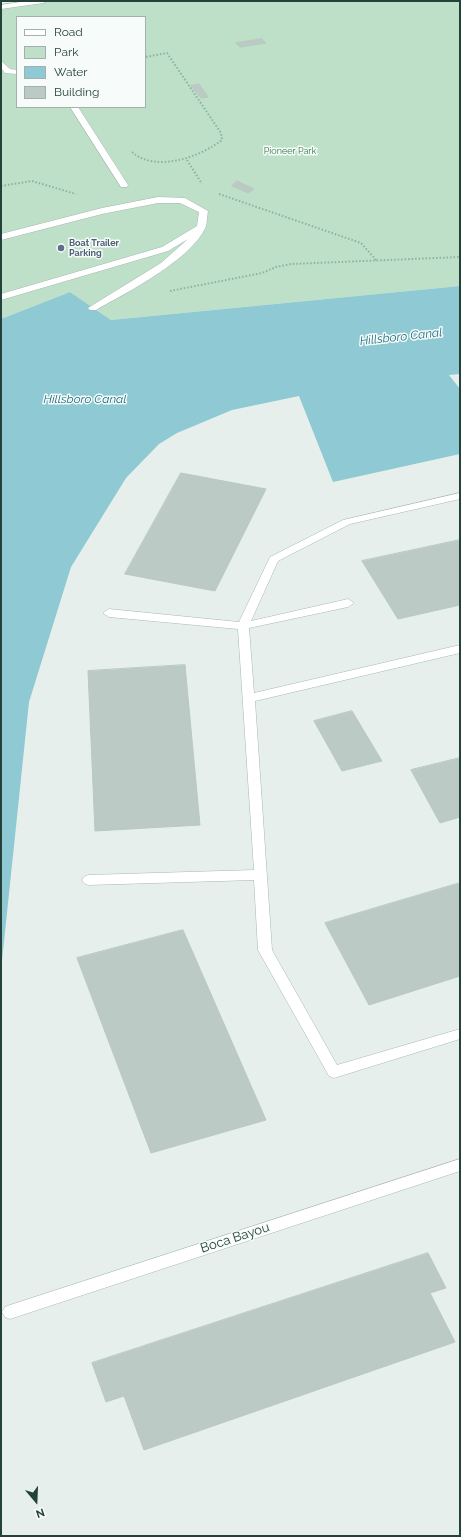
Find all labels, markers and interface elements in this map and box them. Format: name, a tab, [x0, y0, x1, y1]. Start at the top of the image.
legend	[16, 16, 146, 108]
text: Road	[54, 25, 83, 39]
text: Park	[54, 45, 79, 59]
text: Water	[54, 65, 88, 79]
text: Building	[54, 85, 100, 99]
park label: Pioneer Park	[264, 146, 316, 156]
place label: Boat Trailer Parking	[69, 238, 119, 259]
marker: Boat Trailer Parking	[56, 243, 66, 253]
water label: Hillsboro Canal	[359, 326, 443, 348]
water label: Hillsboro Canal	[44, 392, 126, 406]
street label: Boca Bayou	[198, 1219, 272, 1257]
north arrow	[16, 1481, 56, 1521]
text: N	[34, 1505, 46, 1520]

